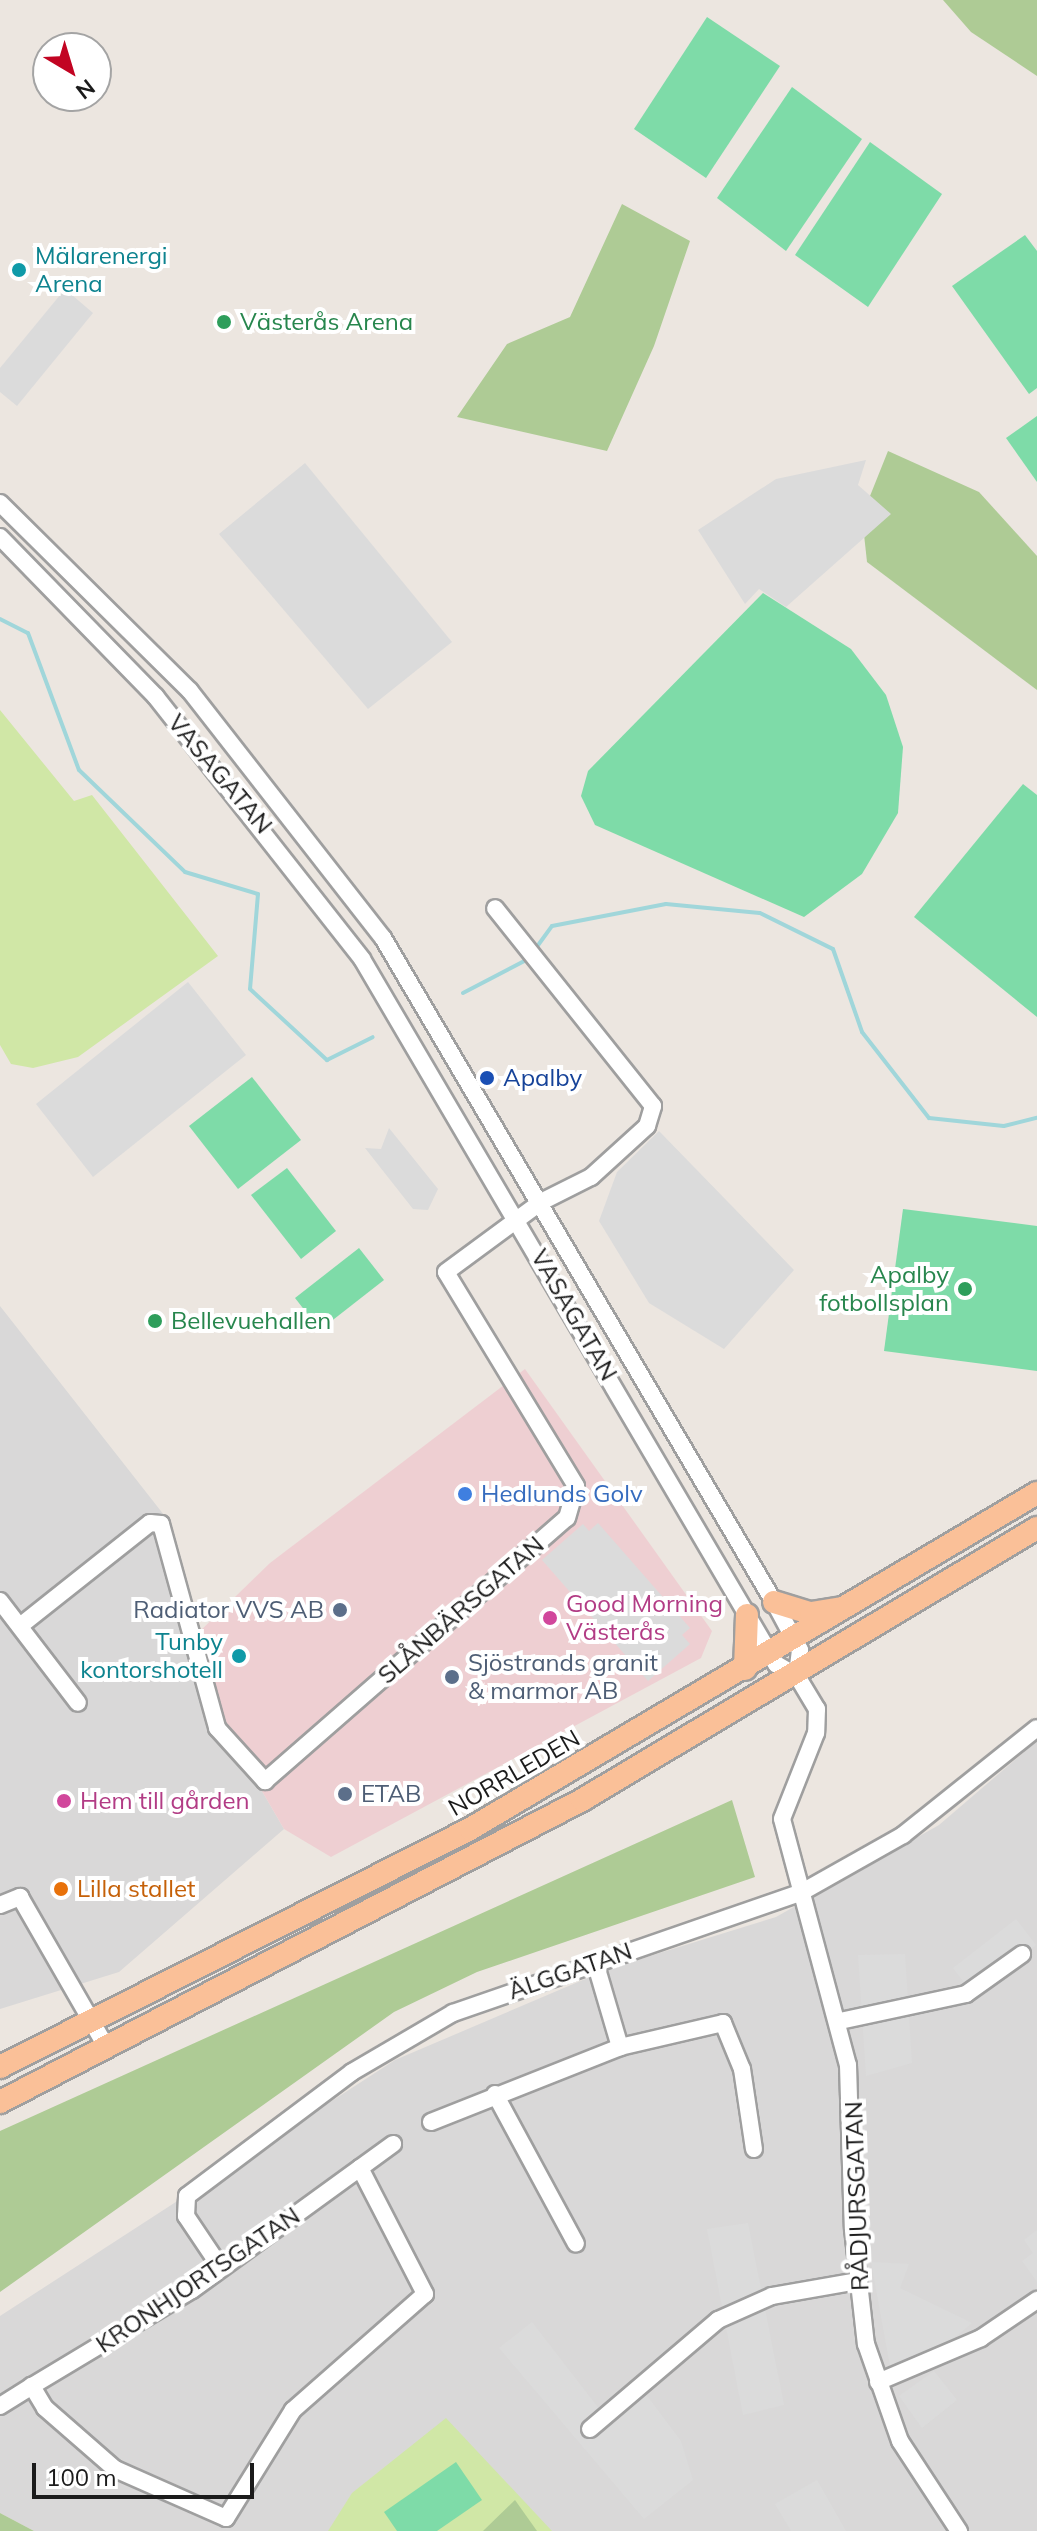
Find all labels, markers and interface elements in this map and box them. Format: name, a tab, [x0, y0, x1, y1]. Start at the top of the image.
north arrow	[32, 32, 112, 112]
text: N	[70, 73, 101, 105]
place label: Mälarenergi Arena	[35, 242, 168, 298]
marker: Mälarenergi Arena	[10, 261, 28, 279]
place label: Västerås Arena	[240, 308, 413, 336]
marker: Västerås Arena	[215, 313, 233, 331]
street label: VASAGATAN	[162, 709, 278, 839]
place label: Apalby	[503, 1064, 582, 1092]
marker: Apalby	[478, 1069, 496, 1087]
street label: VASAGATAN	[525, 1244, 623, 1386]
place label: Apalby fotbollsplan	[819, 1261, 949, 1317]
marker: Apalby fotbollsplan	[956, 1280, 974, 1298]
place label: Bellevuehallen	[171, 1307, 331, 1335]
marker: Bellevuehallen	[146, 1312, 164, 1330]
place label: Hedlunds Golv	[481, 1480, 643, 1508]
marker: Hedlunds Golv	[456, 1485, 474, 1503]
street label: SLÅNBÄRSGATAN	[372, 1530, 550, 1690]
place label: Good Morning Västerås	[566, 1590, 723, 1646]
place label: Radiator VVS AB	[133, 1596, 324, 1624]
marker: Radiator VVS AB	[331, 1601, 349, 1619]
marker: Good Morning Västerås	[541, 1609, 559, 1627]
place label: Tunby kontorshotell	[80, 1628, 223, 1684]
marker: Tunby kontorshotell	[230, 1647, 248, 1665]
place label: Sjöstrands granit & marmor AB	[468, 1649, 658, 1705]
marker: Sjöstrands granit & marmor AB	[443, 1668, 461, 1686]
street label: NORRLEDEN	[443, 1724, 585, 1822]
place label: ETAB	[361, 1780, 421, 1808]
marker: ETAB	[336, 1785, 354, 1803]
place label: Hem till gården	[80, 1787, 250, 1815]
marker: Hem till gården	[55, 1792, 73, 1810]
place label: Lilla stallet	[77, 1875, 195, 1903]
marker: Lilla stallet	[52, 1880, 70, 1898]
street label: ÄLGGATAN	[504, 1936, 636, 2006]
street label: RÅDJURSGATAN	[839, 2101, 875, 2291]
street label: KRONHJORTSGATAN	[91, 2201, 305, 2359]
scale bar	[36, 2447, 258, 2497]
text: 100 m	[46, 2462, 117, 2492]

